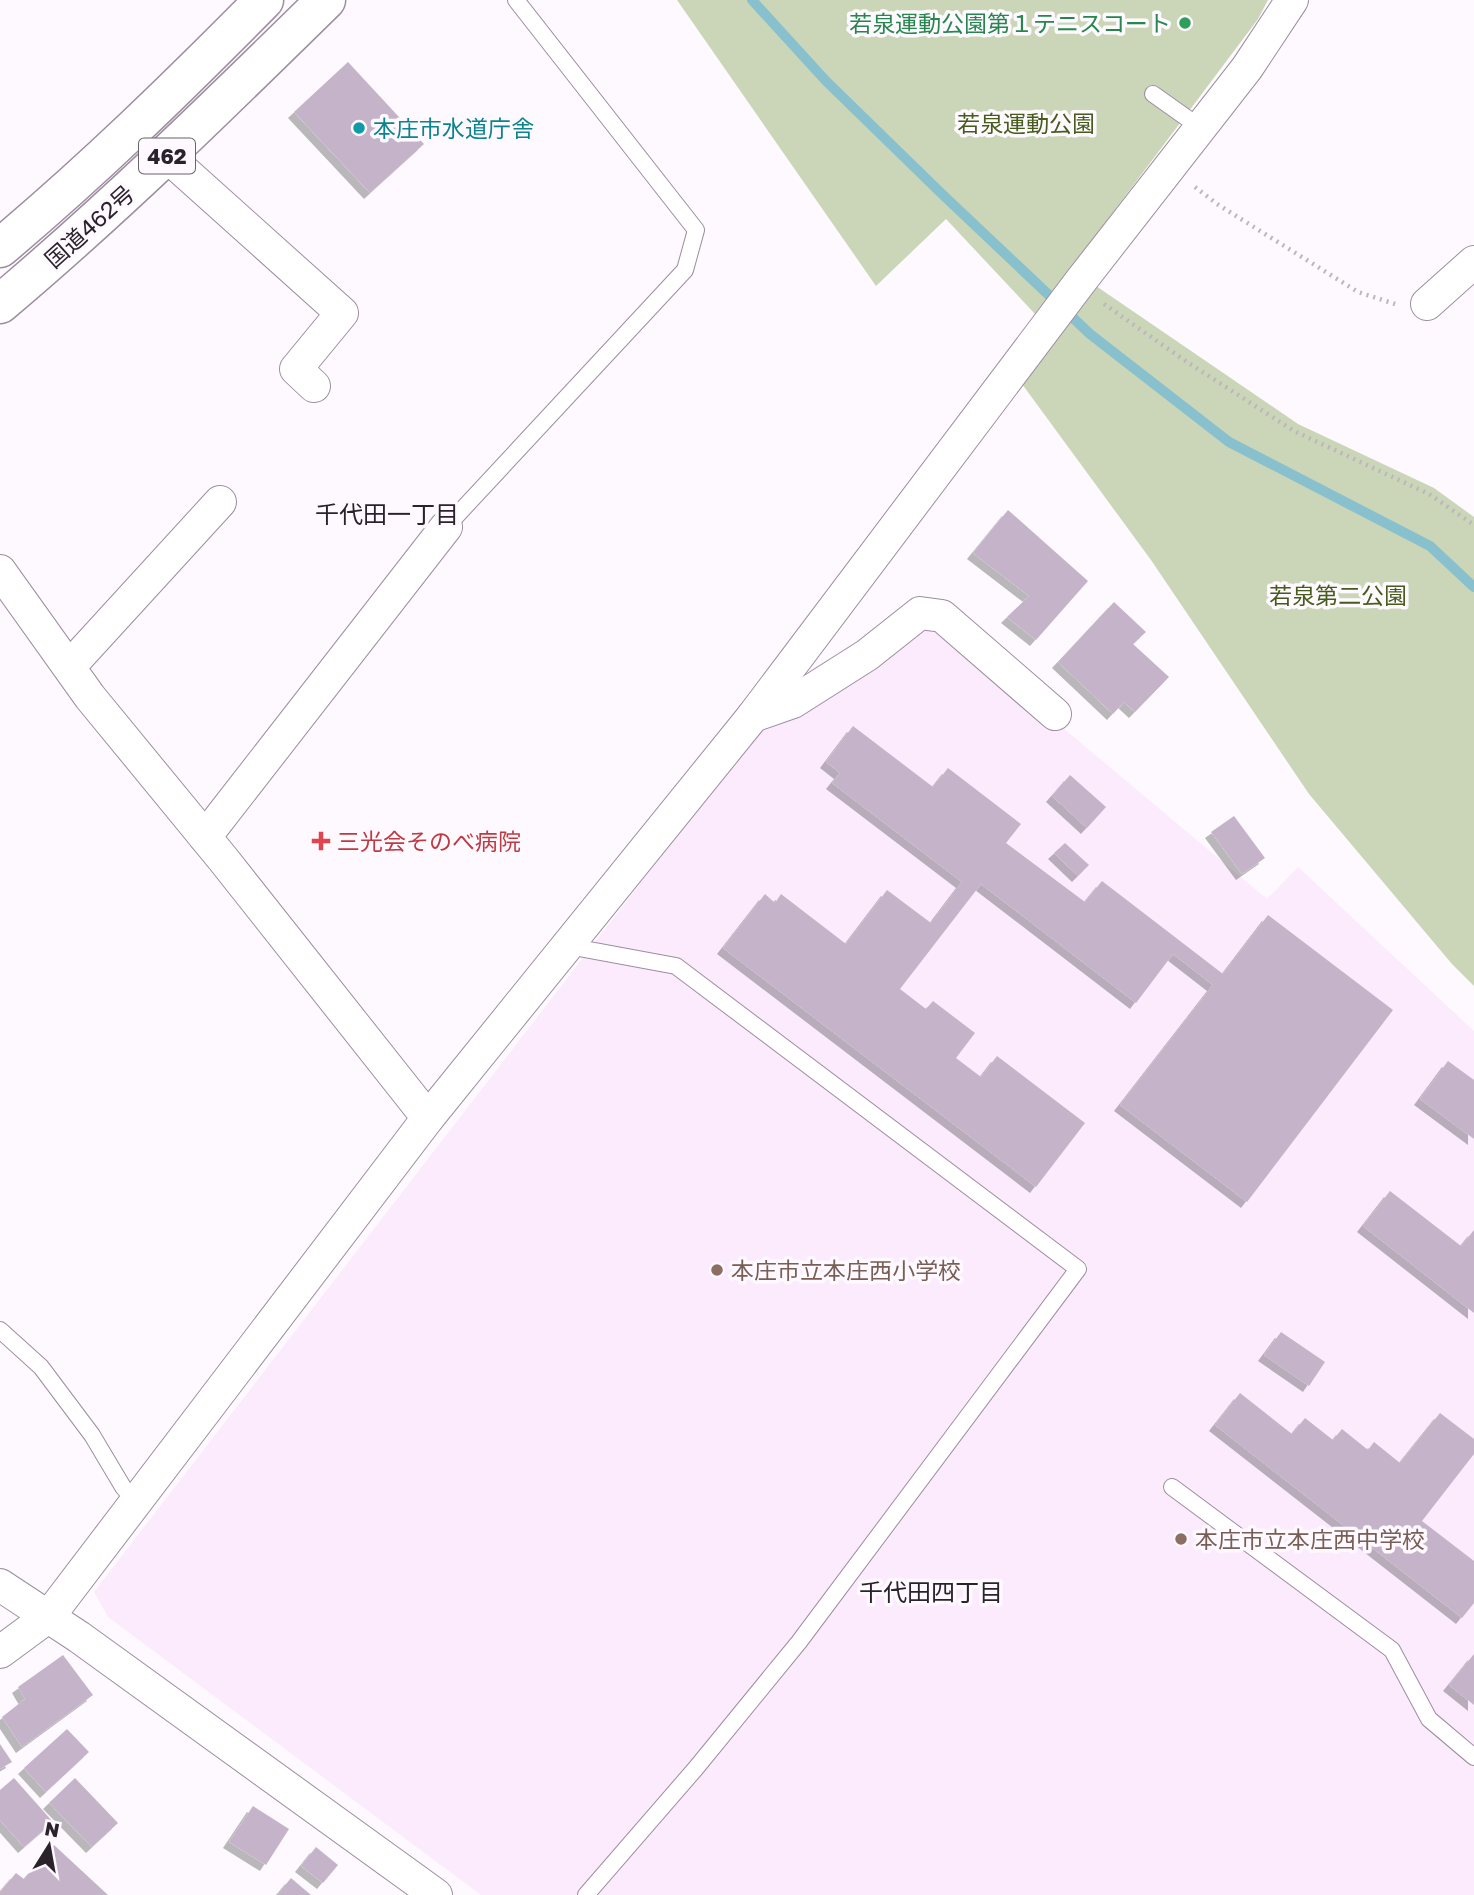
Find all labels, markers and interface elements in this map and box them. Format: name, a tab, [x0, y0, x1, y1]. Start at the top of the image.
place label: 若泉運動公園第１テニスコート	[849, 9, 1171, 37]
marker: 若泉運動公園第１テニスコート	[1177, 15, 1193, 31]
park label: 若泉運動公園	[957, 109, 1095, 137]
place label: 本庄市水道庁舎	[373, 114, 534, 142]
marker: 本庄市水道庁舎	[351, 120, 367, 136]
road number: 462	[139, 138, 195, 174]
street label: 国道462号	[39, 179, 139, 273]
district label: 千代田一丁目	[315, 499, 459, 528]
park label: 若泉第二公園	[1269, 581, 1407, 609]
place label: 三光会そのべ病院	[337, 827, 521, 855]
marker: 三光会そのべ病院	[311, 831, 331, 851]
place label: 本庄市立本庄西小学校	[731, 1256, 961, 1284]
marker: 本庄市立本庄西小学校	[709, 1262, 725, 1278]
place label: 本庄市立本庄西中学校	[1195, 1525, 1425, 1553]
marker: 本庄市立本庄西中学校	[1173, 1531, 1189, 1547]
district label: 千代田四丁目	[859, 1577, 1003, 1606]
north arrow	[14, 1811, 84, 1881]
text: N	[43, 1816, 62, 1841]

